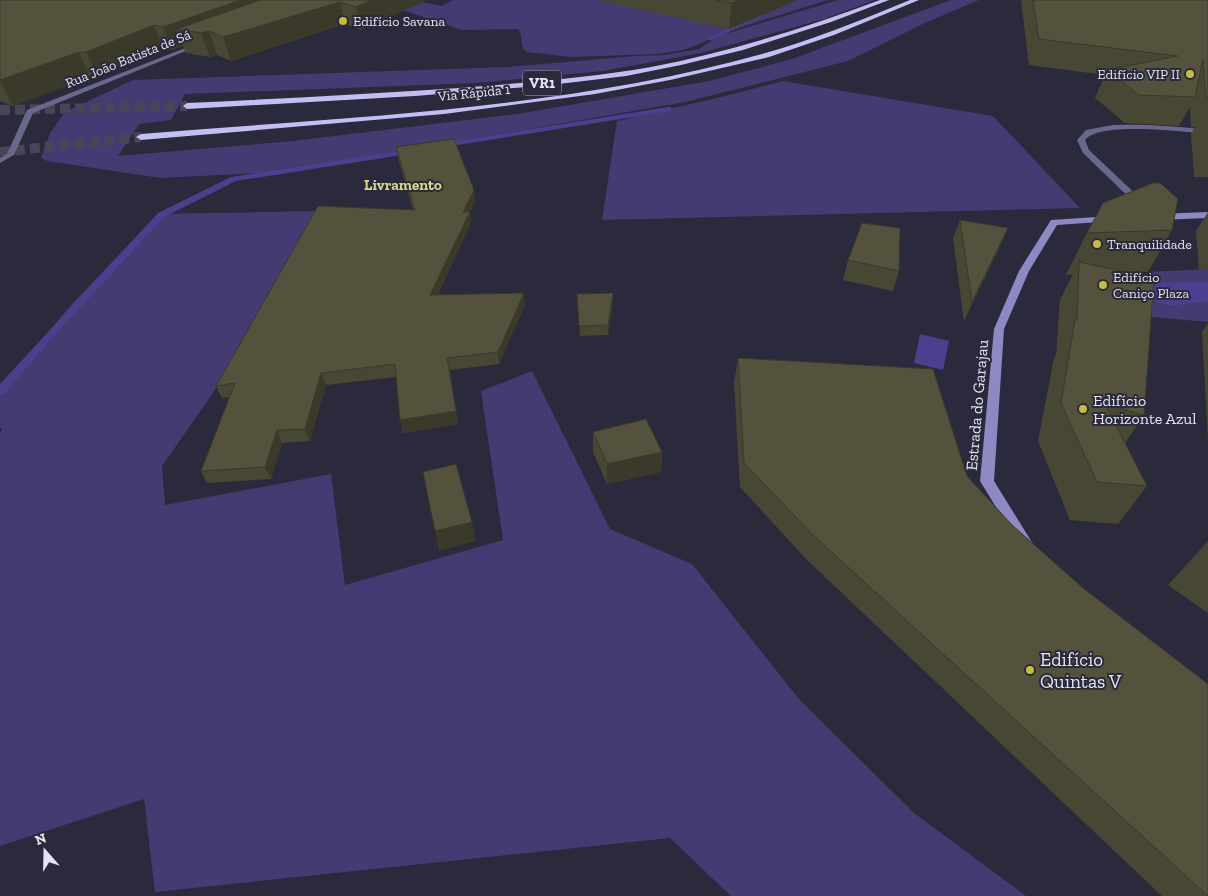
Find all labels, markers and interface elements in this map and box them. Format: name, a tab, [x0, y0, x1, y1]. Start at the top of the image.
place label: Edifício Savana	[353, 13, 445, 30]
marker: Edifício Savana	[337, 15, 349, 27]
street label: Rua João Batista de Sá	[63, 26, 193, 92]
place label: Edifício VIP II	[1097, 66, 1180, 83]
marker: Edifício VIP II	[1184, 68, 1196, 80]
road number: VR1	[523, 70, 561, 96]
street label: Via Rápida 1	[436, 81, 512, 105]
district label: Livramento	[364, 176, 442, 194]
place label: Tranquilidade	[1107, 236, 1192, 253]
marker: Tranquilidade	[1091, 238, 1103, 250]
place label: Edifício Caniço Plaza	[1113, 269, 1190, 302]
marker: Edifício Caniço Plaza	[1097, 279, 1109, 291]
street label: Estrada do Garajau	[962, 339, 992, 471]
place label: Edifício Horizonte Azul	[1093, 391, 1197, 428]
marker: Edifício Horizonte Azul	[1077, 403, 1089, 415]
place label: Edifício Quintas V	[1040, 648, 1122, 693]
marker: Edifício Quintas V	[1024, 664, 1036, 676]
north arrow	[20, 826, 70, 876]
text: N	[33, 829, 49, 849]

